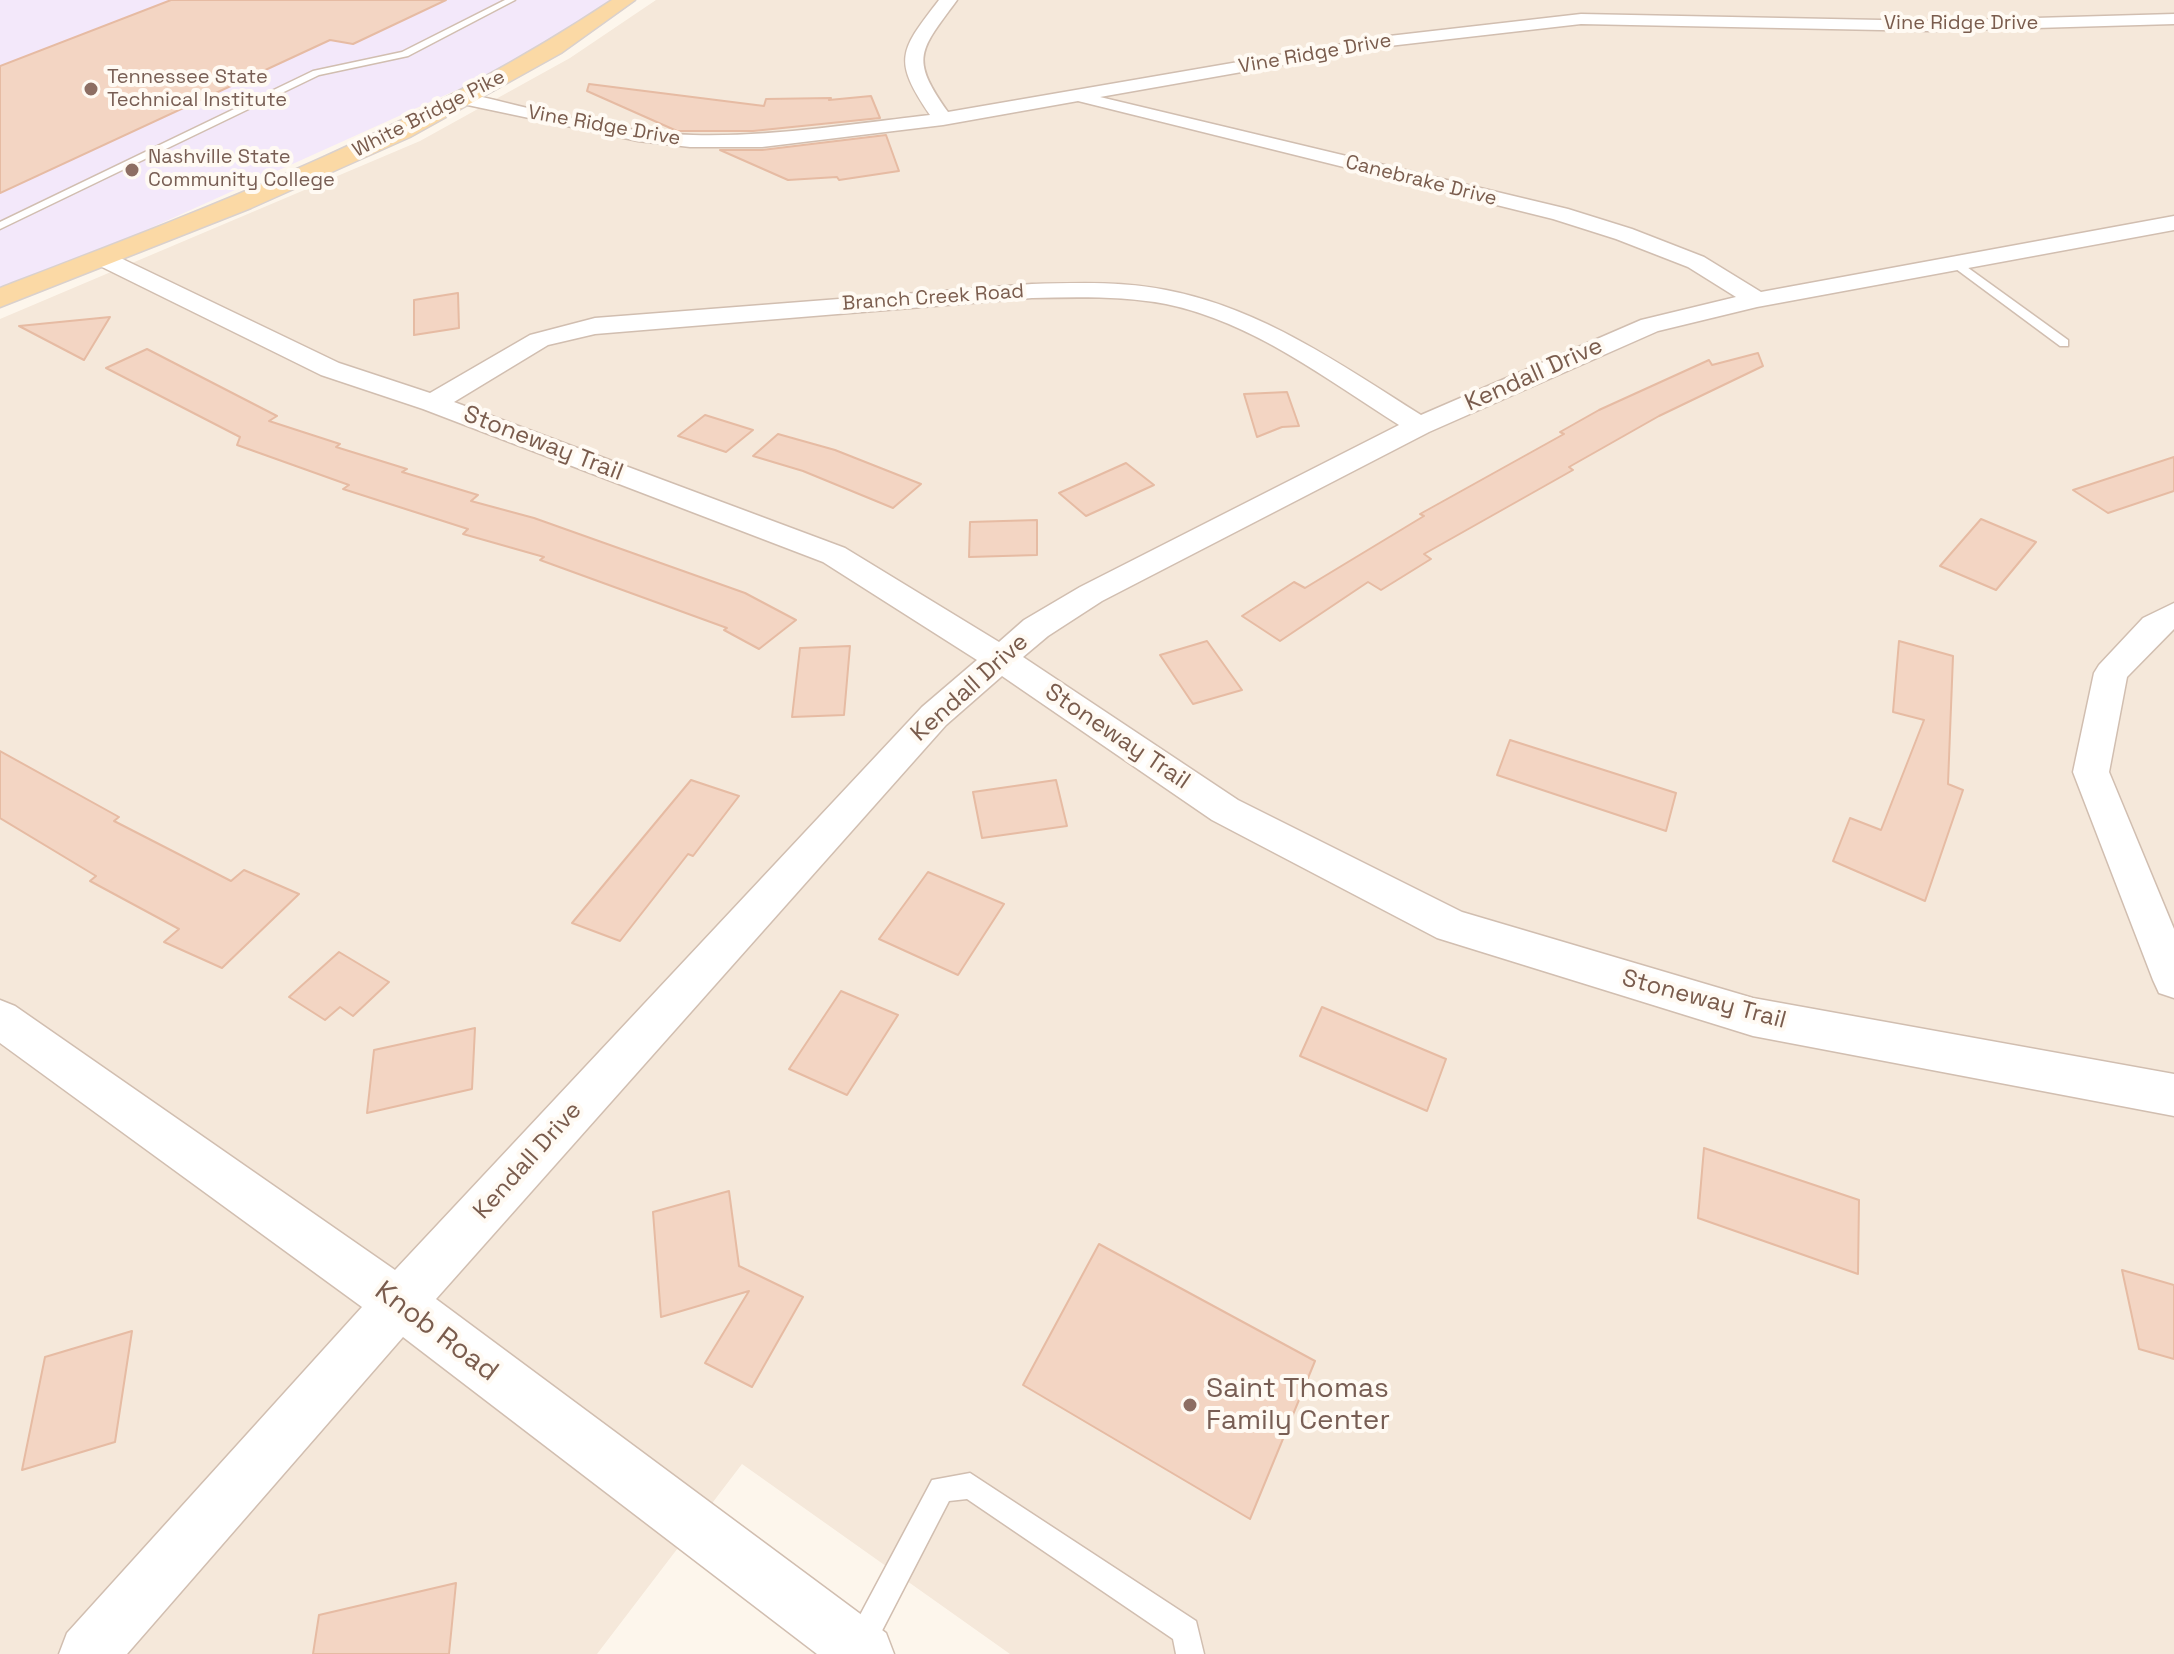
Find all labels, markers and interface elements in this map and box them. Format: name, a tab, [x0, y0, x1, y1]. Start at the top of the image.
street label: Vine Ridge Drive	[1884, 12, 2038, 36]
street label: Vine Ridge Drive	[1237, 29, 1393, 79]
street label: White Bridge Pike	[349, 65, 509, 163]
place label: Tennessee State Technical Institute	[107, 66, 287, 113]
marker: Tennessee State Technical Institute	[82, 80, 100, 98]
street label: Vine Ridge Drive	[526, 101, 682, 151]
place label: Nashville State Community College	[148, 146, 335, 193]
street label: Canebrake Drive	[1343, 151, 1499, 211]
marker: Nashville State Community College	[123, 161, 141, 179]
street label: Branch Creek Road	[841, 280, 1025, 316]
street label: Kendall Drive	[1461, 332, 1607, 418]
street label: Stoneway Trail	[459, 400, 627, 488]
street label: Kendall Drive	[905, 628, 1035, 748]
street label: Stoneway Trail	[1039, 678, 1195, 796]
street label: Stoneway Trail	[1619, 964, 1789, 1036]
street label: Kendall Drive	[468, 1096, 588, 1226]
street label: Knob Road	[368, 1275, 504, 1389]
place label: Saint Thomas Family Center	[1206, 1372, 1390, 1438]
marker: Saint Thomas Family Center	[1181, 1396, 1199, 1414]

